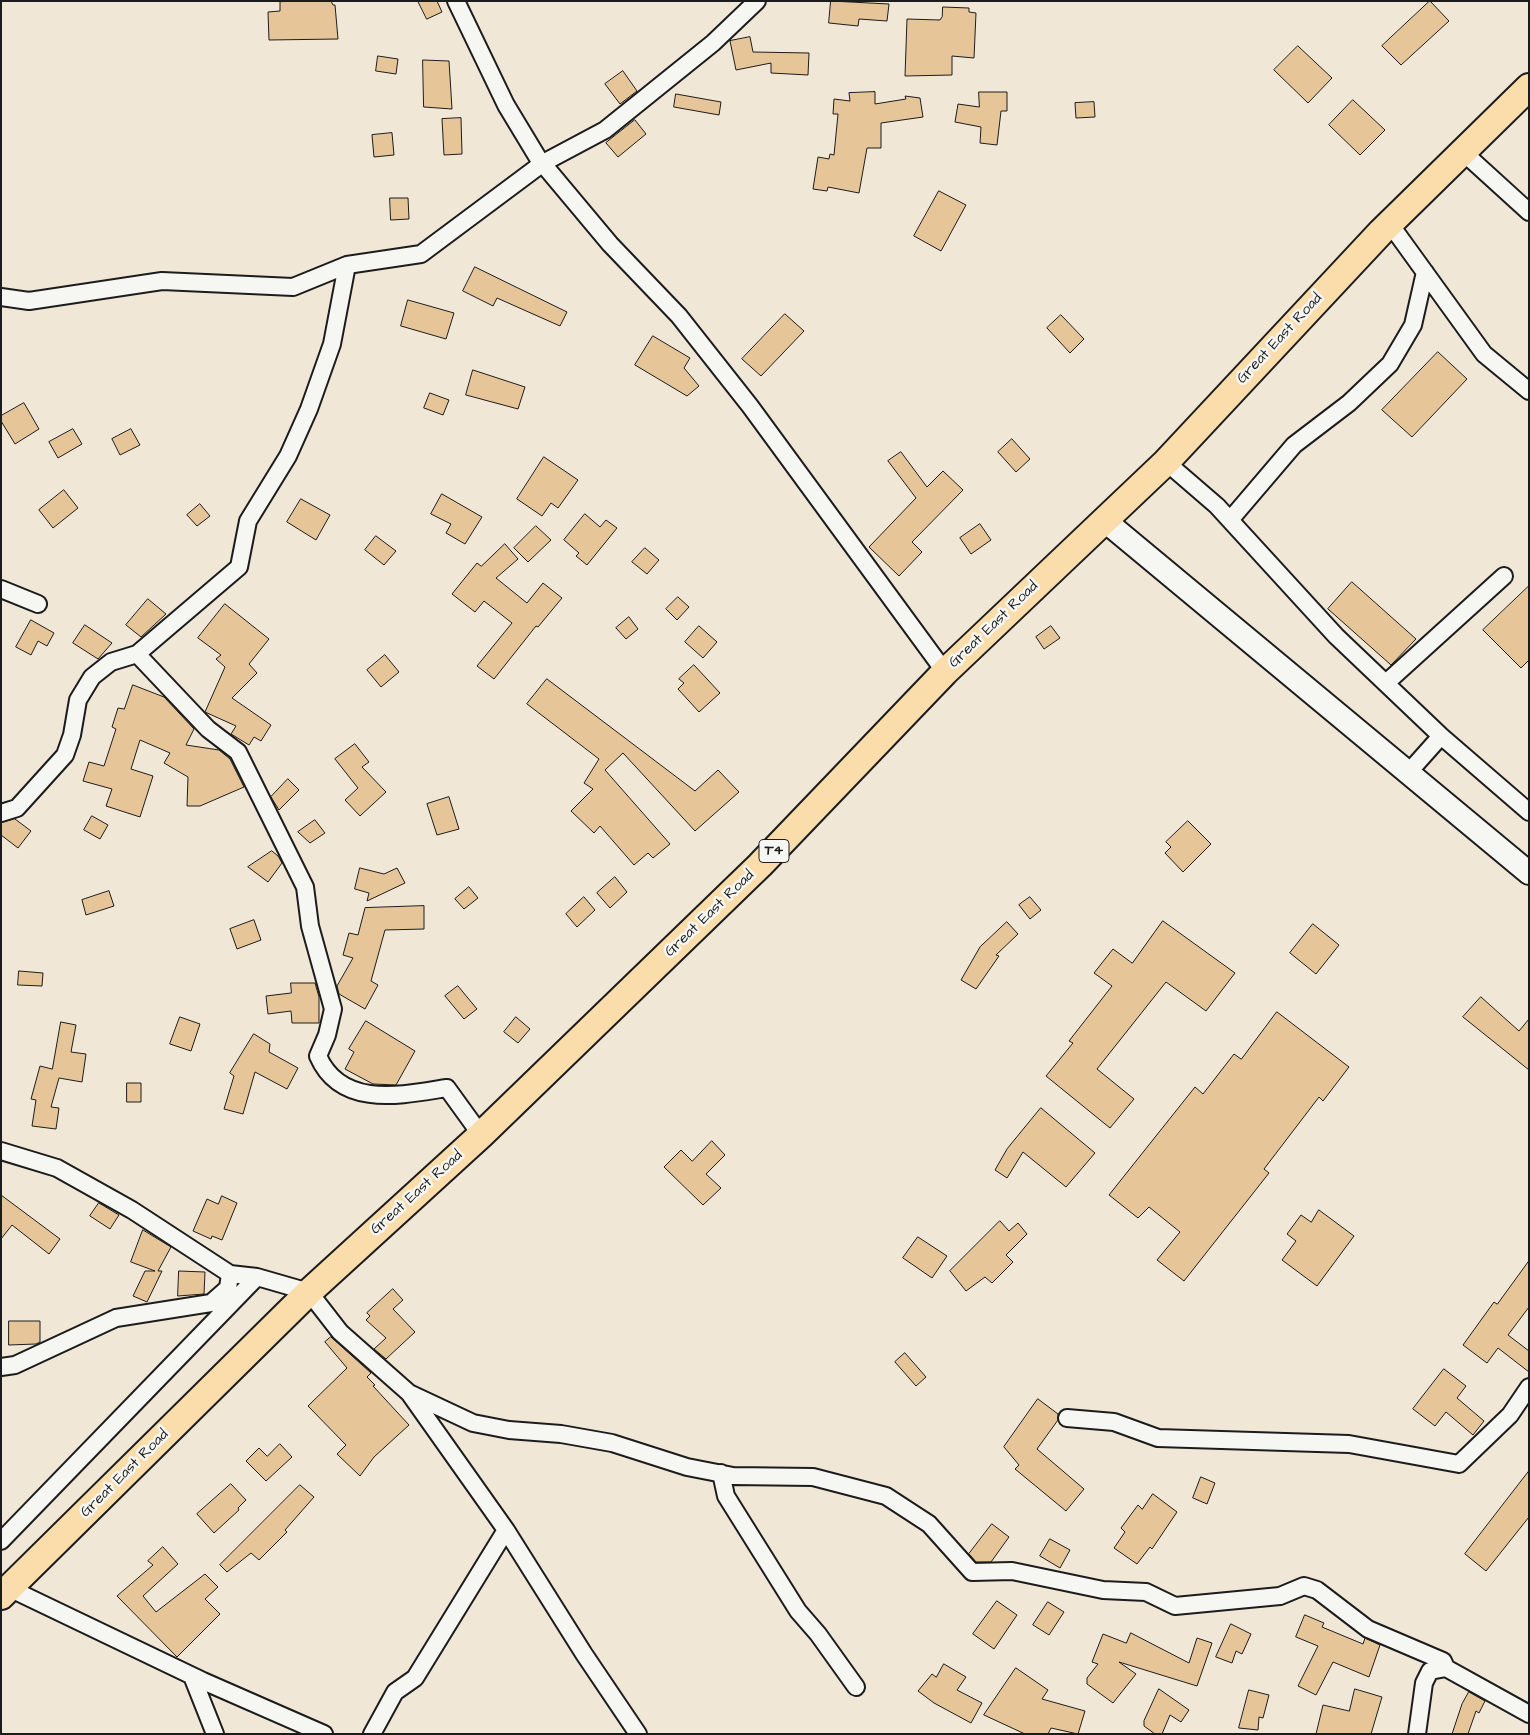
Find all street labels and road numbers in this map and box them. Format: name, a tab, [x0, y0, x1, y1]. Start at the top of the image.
street label: Great East Road	[1234, 290, 1326, 388]
street label: Great East Road	[946, 578, 1042, 672]
road number: T4	[759, 839, 789, 862]
street label: Great East Road	[662, 867, 758, 961]
street label: Great East Road	[367, 1147, 467, 1239]
street label: Great East Road	[77, 1426, 173, 1522]

